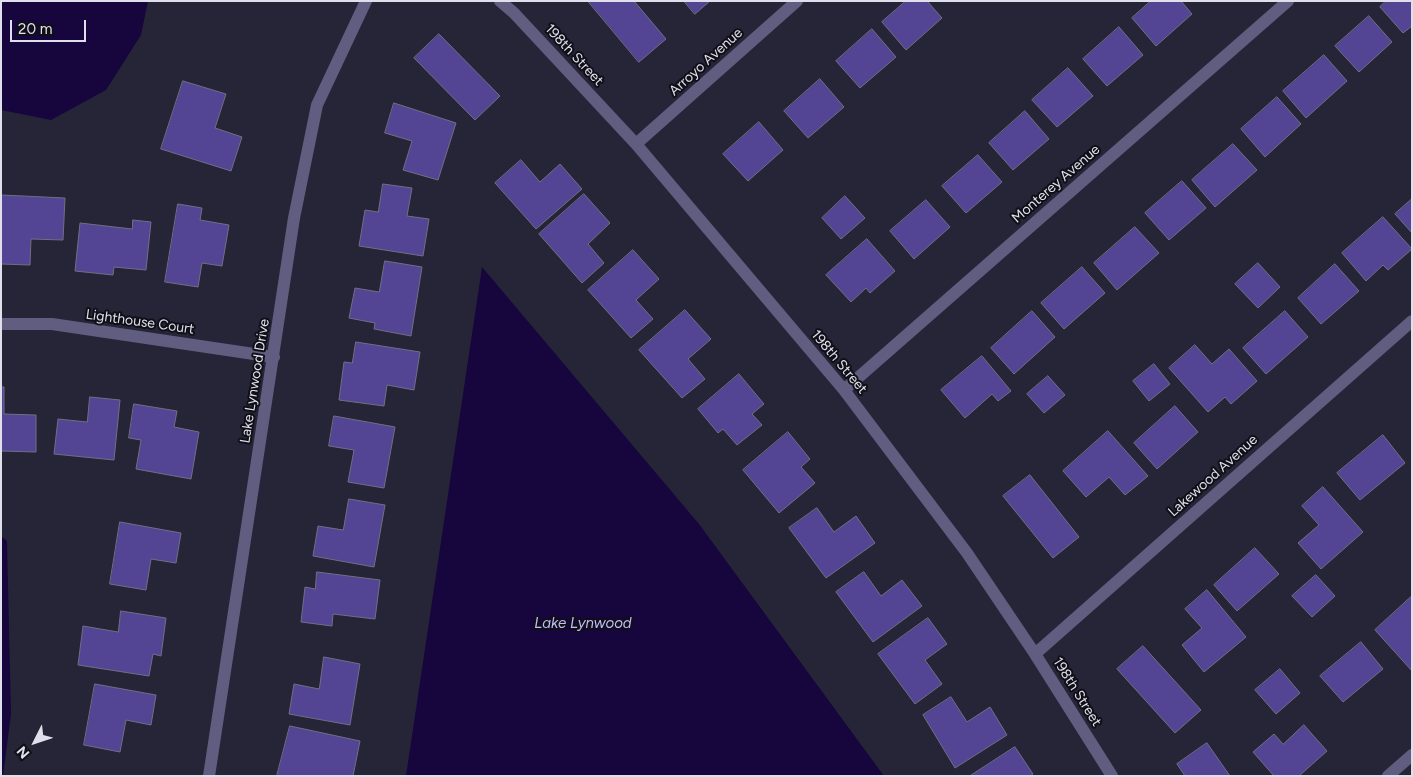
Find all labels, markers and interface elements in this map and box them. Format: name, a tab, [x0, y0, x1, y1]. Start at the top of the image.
scale bar	[12, 10, 89, 42]
text: 20 m	[18, 20, 52, 38]
street label: 198th Street	[541, 21, 607, 89]
street label: Arroyo Avenue	[666, 25, 746, 99]
street label: Monterey Avenue	[1009, 141, 1103, 227]
street label: Lighthouse Court	[85, 306, 195, 338]
street label: Lake Lynwood Drive	[237, 318, 273, 444]
street label: 198th Street	[807, 327, 871, 397]
street label: Lakewood Avenue	[1165, 431, 1261, 521]
water label: Lake Lynwood	[534, 615, 632, 633]
street label: 198th Street	[1049, 654, 1105, 730]
north arrow	[10, 717, 60, 767]
text: N	[13, 743, 33, 762]

